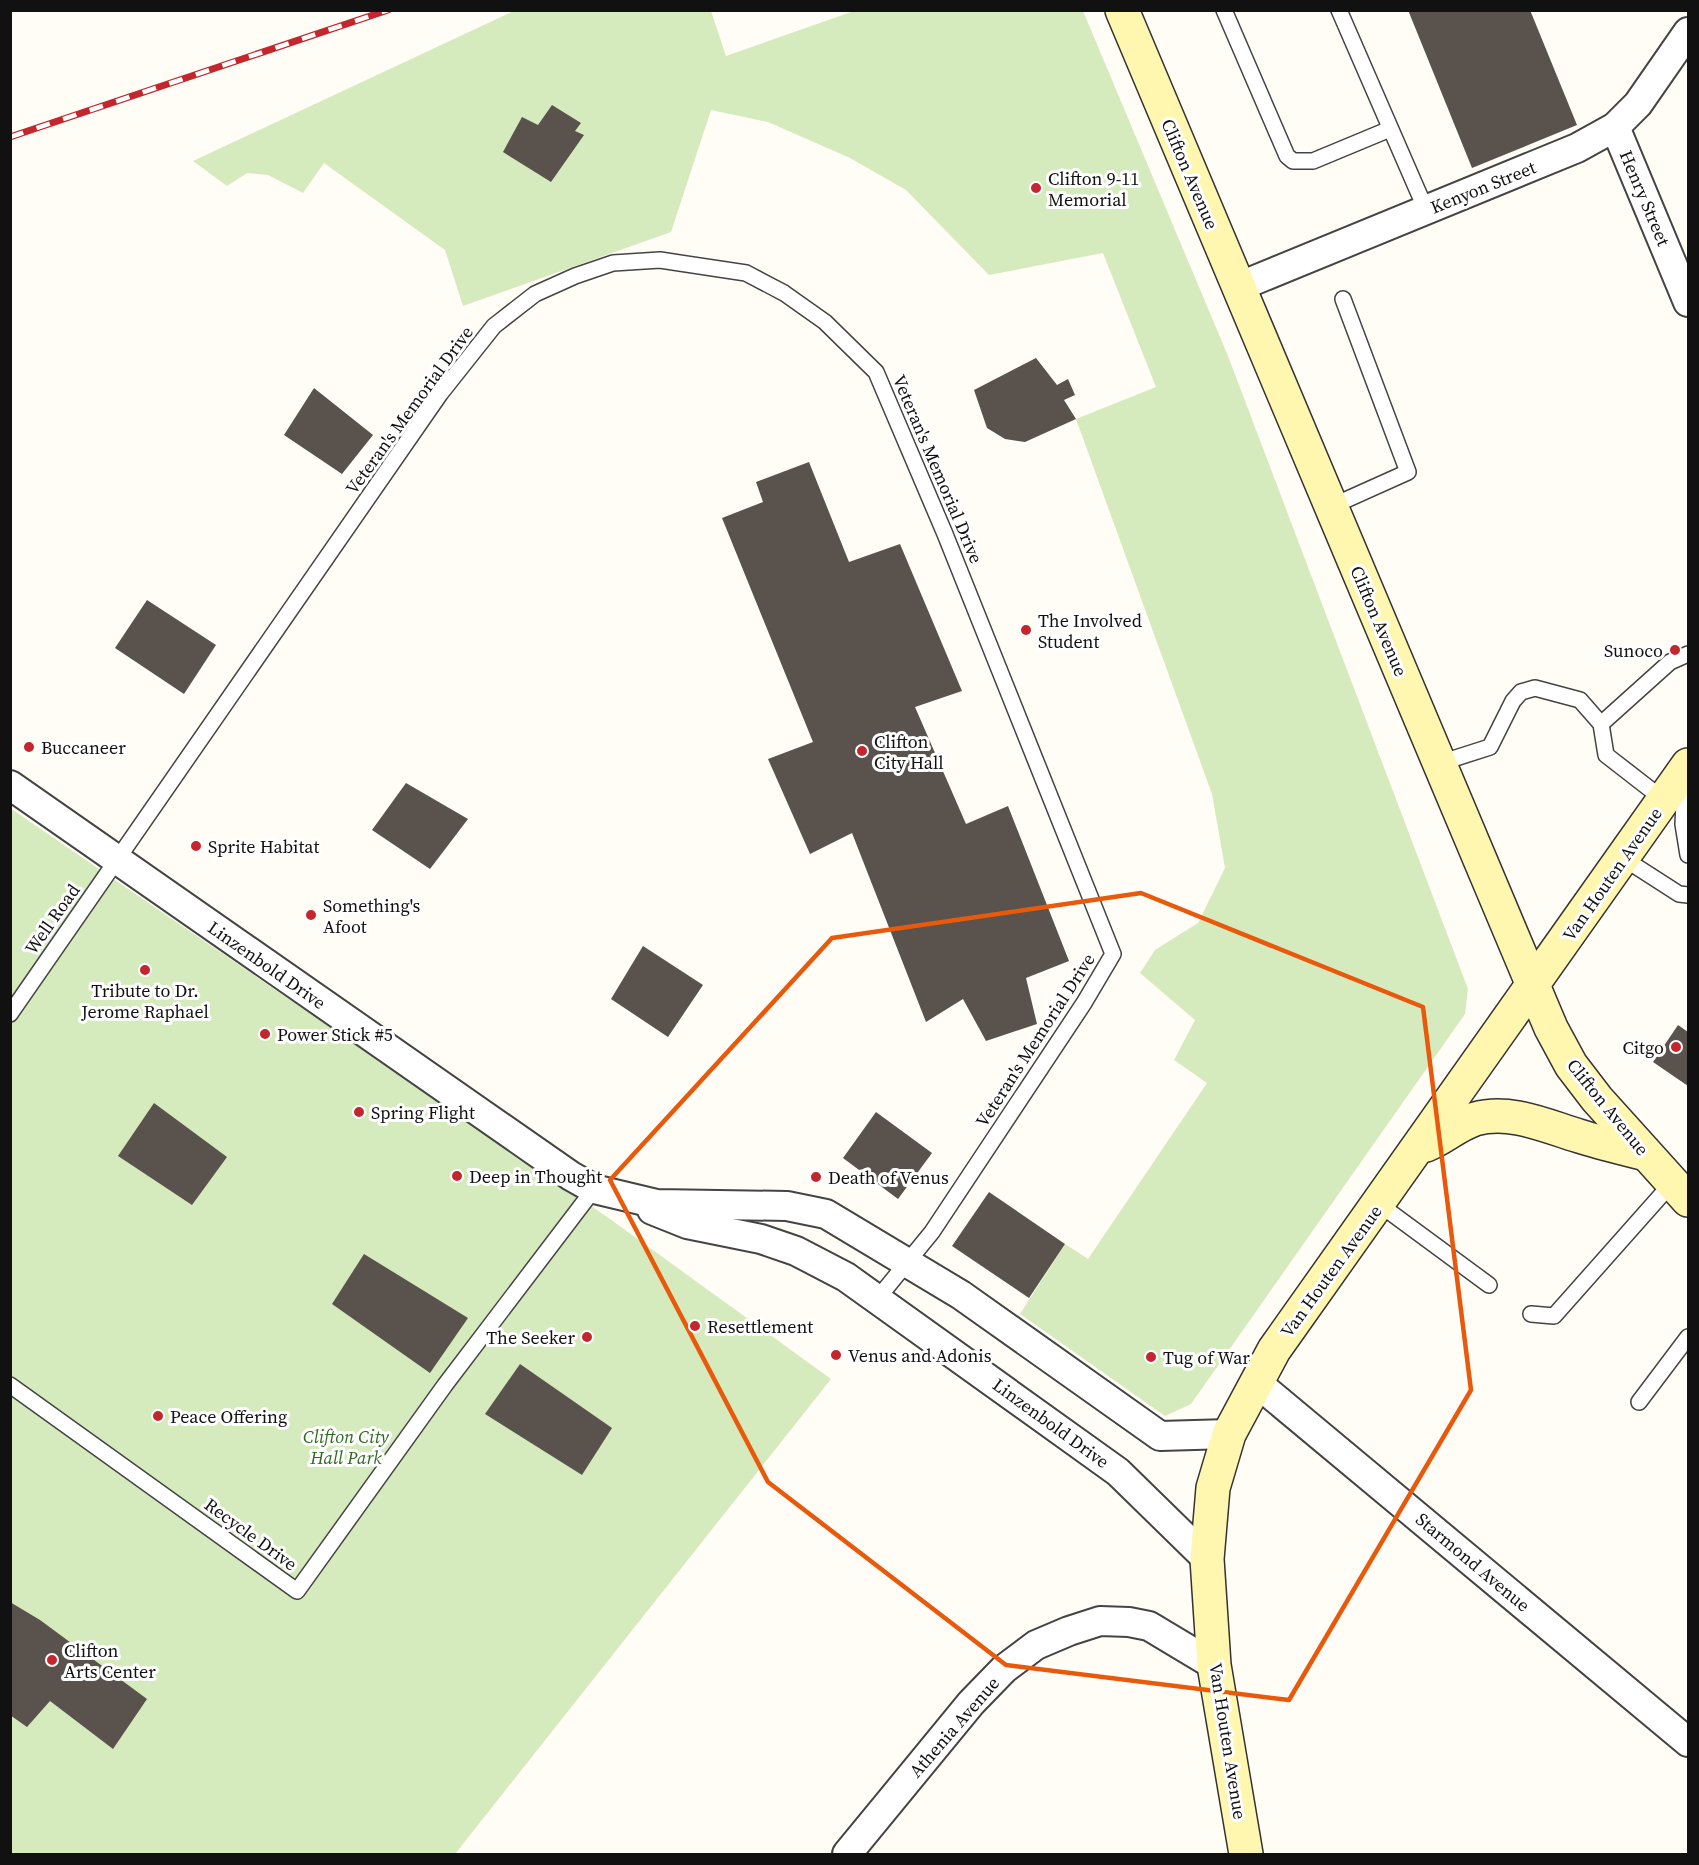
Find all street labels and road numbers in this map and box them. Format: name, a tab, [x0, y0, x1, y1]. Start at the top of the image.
street label: Clifton Avenue	[1155, 115, 1225, 233]
street label: Henry Street	[1614, 146, 1676, 250]
street label: Kenyon Street	[1427, 154, 1540, 219]
street label: Veteran's Memorial Drive	[339, 321, 479, 499]
street label: Veteran's Memorial Drive	[887, 371, 989, 567]
street label: Clifton Avenue	[1344, 562, 1414, 680]
street label: Van Houten Avenue	[1556, 802, 1668, 946]
street label: Well Road	[19, 879, 85, 959]
street label: Linzenbold Drive	[203, 915, 331, 1015]
street label: Veteran's Memorial Drive	[969, 948, 1101, 1132]
street label: Clifton Avenue	[1561, 1053, 1655, 1161]
street label: Van Houten Avenue	[1274, 1200, 1388, 1342]
street label: Linzenbold Drive	[988, 1372, 1114, 1474]
street label: Recycle Drive	[200, 1492, 302, 1576]
street label: Starmond Avenue	[1411, 1507, 1535, 1617]
street label: Van Houten Avenue	[1203, 1661, 1253, 1821]
street label: Athenia Avenue	[903, 1671, 1005, 1783]

